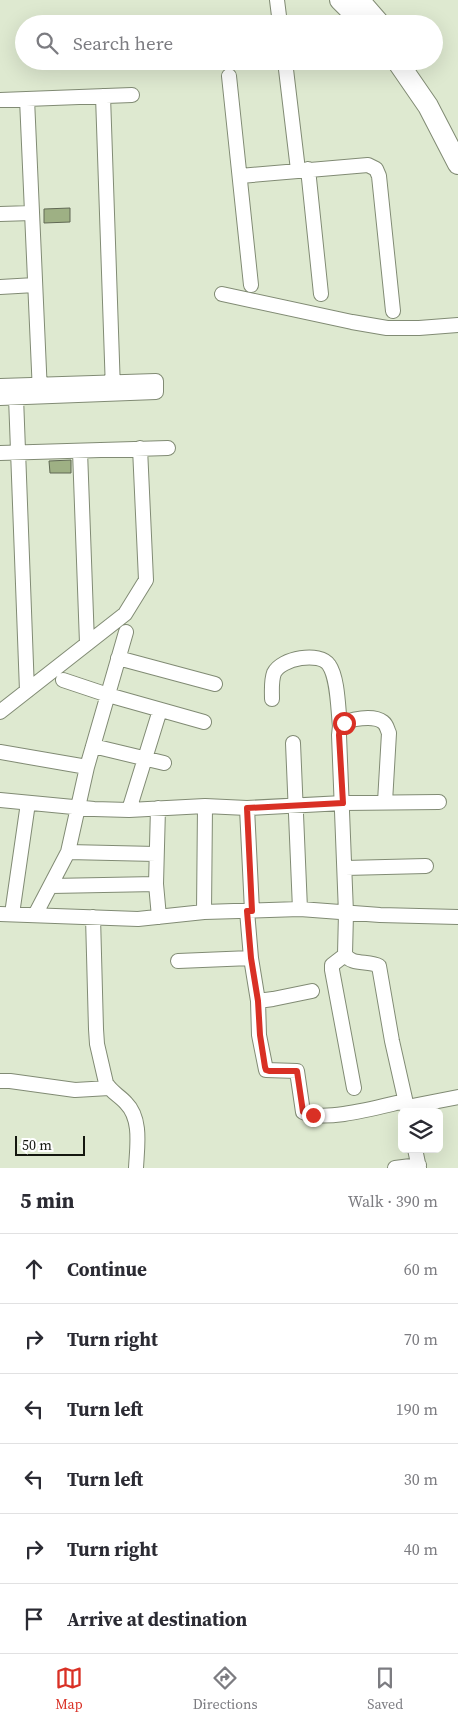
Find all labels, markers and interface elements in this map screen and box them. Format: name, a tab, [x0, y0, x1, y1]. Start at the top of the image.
search box	[15, 15, 443, 70]
icon: search	[33, 29, 61, 57]
text: Search here	[73, 30, 173, 56]
route start	[333, 712, 356, 735]
route end	[302, 1104, 325, 1127]
map controls	[398, 1108, 443, 1153]
button: layers	[398, 1108, 443, 1153]
scale bar	[15, 1133, 85, 1156]
text: 50 m	[22, 1135, 52, 1155]
text: 5 min	[20, 1186, 75, 1215]
text: Walk · 390 m	[348, 1190, 438, 1212]
icon: ahead	[20, 1255, 48, 1283]
text: Continue	[67, 1256, 147, 1282]
text: 60 m	[404, 1258, 438, 1280]
icon: right	[20, 1325, 48, 1353]
text: Turn right	[67, 1326, 158, 1352]
text: 70 m	[404, 1328, 438, 1350]
icon: left	[20, 1395, 48, 1423]
text: Turn left	[67, 1396, 143, 1422]
text: 190 m	[396, 1398, 438, 1420]
icon: left	[20, 1465, 48, 1493]
text: Turn left	[67, 1466, 143, 1492]
text: 30 m	[404, 1468, 438, 1490]
icon: right	[20, 1535, 48, 1563]
text: Turn right	[67, 1536, 158, 1562]
text: 40 m	[404, 1538, 438, 1560]
icon: arrive	[20, 1605, 48, 1633]
text: Arrive at destination	[67, 1606, 247, 1632]
tab: Map	[55, 1664, 83, 1714]
tab: Directions	[193, 1664, 257, 1714]
tab: Saved	[367, 1664, 403, 1714]

